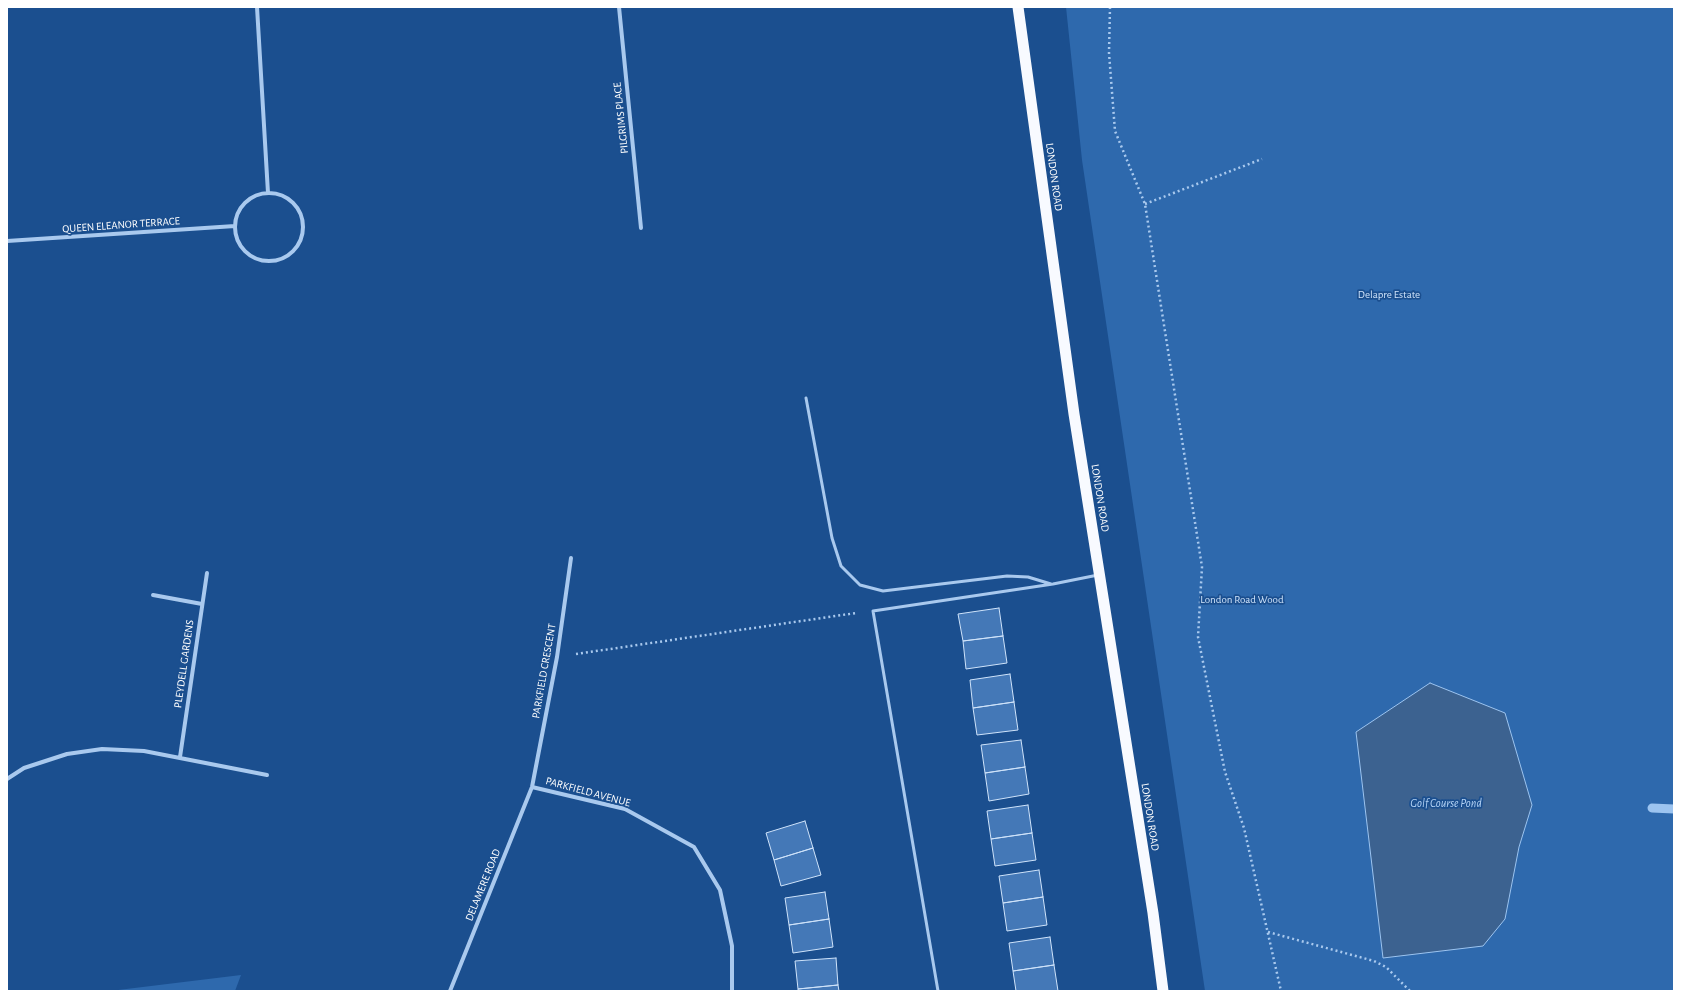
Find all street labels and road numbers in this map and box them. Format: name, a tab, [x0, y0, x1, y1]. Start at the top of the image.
street label: PILGRIMS PLACE	[611, 82, 631, 154]
street label: LONDON ROAD	[1043, 142, 1065, 212]
street label: QUEEN ELEANOR TERRACE	[62, 214, 180, 236]
street label: LONDON ROAD	[1088, 463, 1112, 533]
street label: PLEYDELL GARDENS	[171, 619, 197, 709]
street label: PARKFIELD CRESCENT	[529, 622, 559, 720]
street label: PARKFIELD AVENUE	[544, 774, 632, 810]
street label: LONDON ROAD	[1138, 782, 1162, 852]
street label: DELAMERE ROAD	[462, 847, 504, 923]

